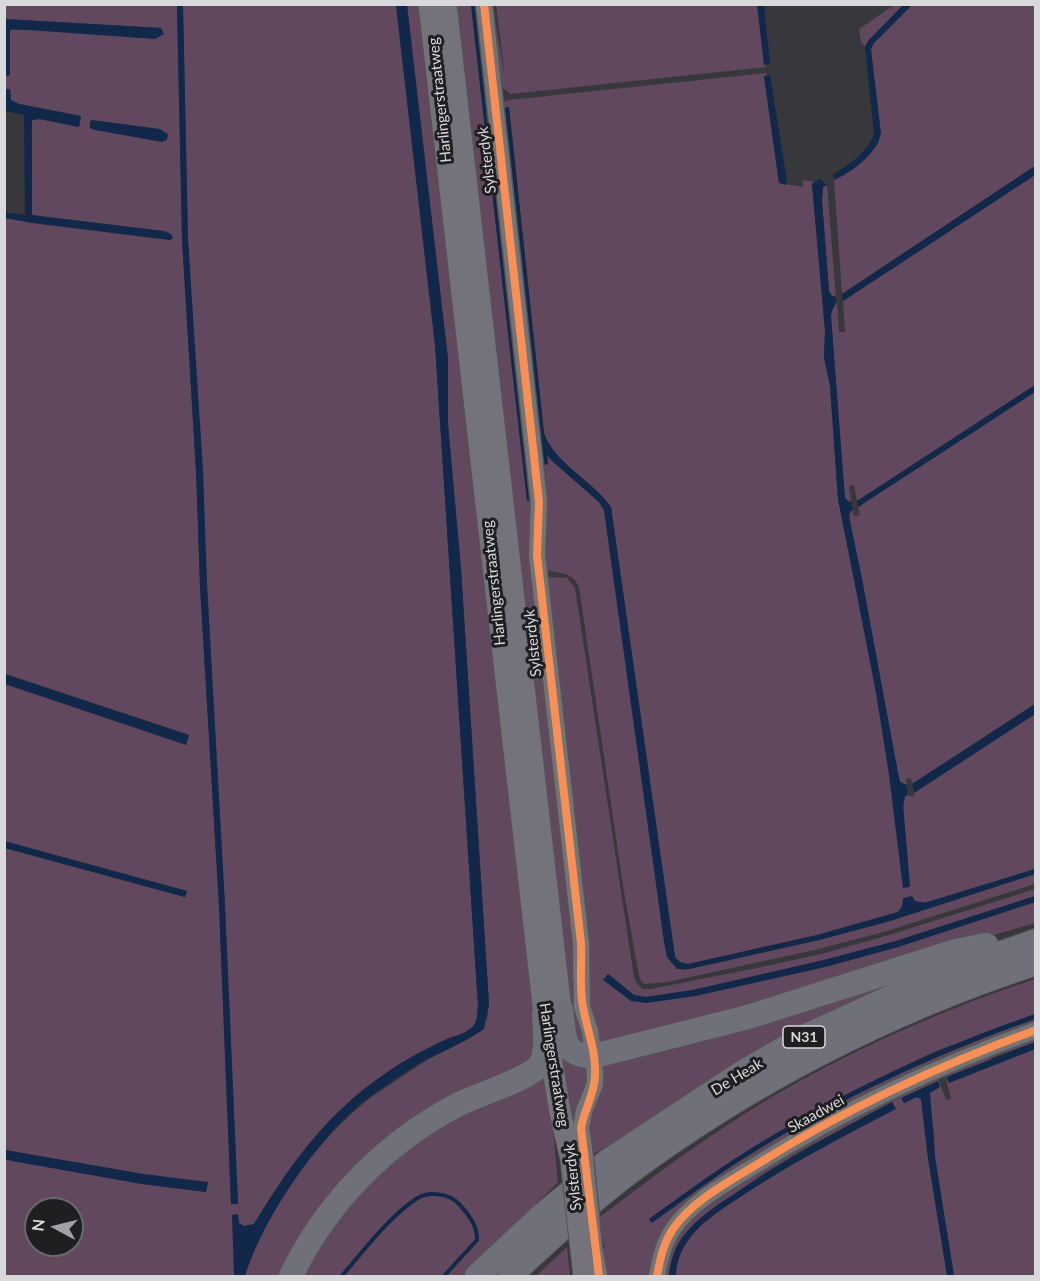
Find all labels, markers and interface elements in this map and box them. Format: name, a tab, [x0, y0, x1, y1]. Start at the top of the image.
street label: Harlingerstraatweg	[424, 37, 456, 163]
street label: Sylsterdyk	[474, 125, 500, 195]
street label: Harlingerstraatweg	[478, 520, 510, 646]
street label: Sylsterdyk	[521, 608, 545, 678]
street label: Harlingerstraatweg	[535, 1002, 573, 1128]
road number: N31	[783, 1026, 825, 1048]
street label: De Heak	[708, 1055, 766, 1099]
street label: Skaadwei	[784, 1091, 848, 1137]
street label: Sylsterdyk	[561, 1142, 585, 1212]
north arrow	[24, 1197, 84, 1257]
text: N	[27, 1218, 48, 1232]

